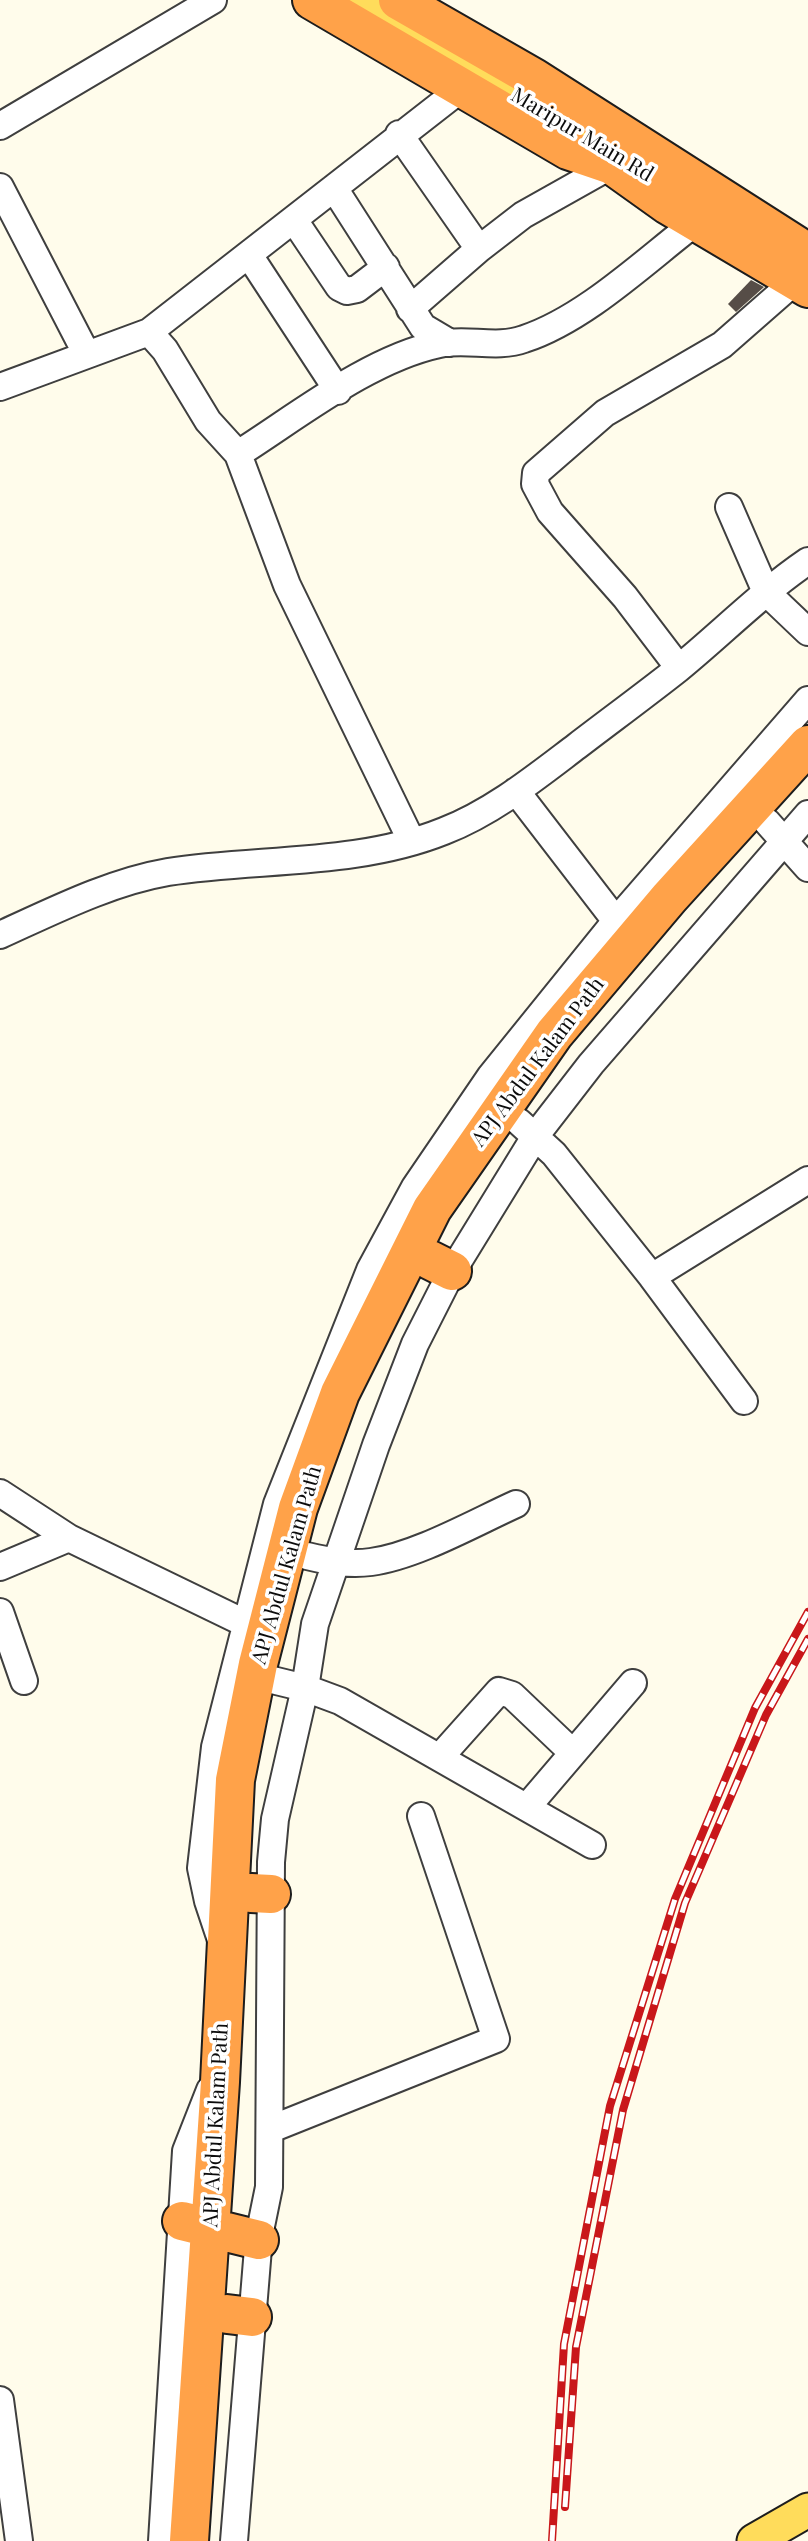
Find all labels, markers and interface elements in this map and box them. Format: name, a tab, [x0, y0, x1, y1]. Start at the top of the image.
street label: Maripur Main Rd	[506, 83, 658, 187]
street label: APJ Abdul Kalam Path	[466, 973, 610, 1151]
street label: APJ Abdul Kalam Path	[247, 1463, 327, 1667]
street label: APJ Abdul Kalam Path	[198, 2022, 234, 2228]

